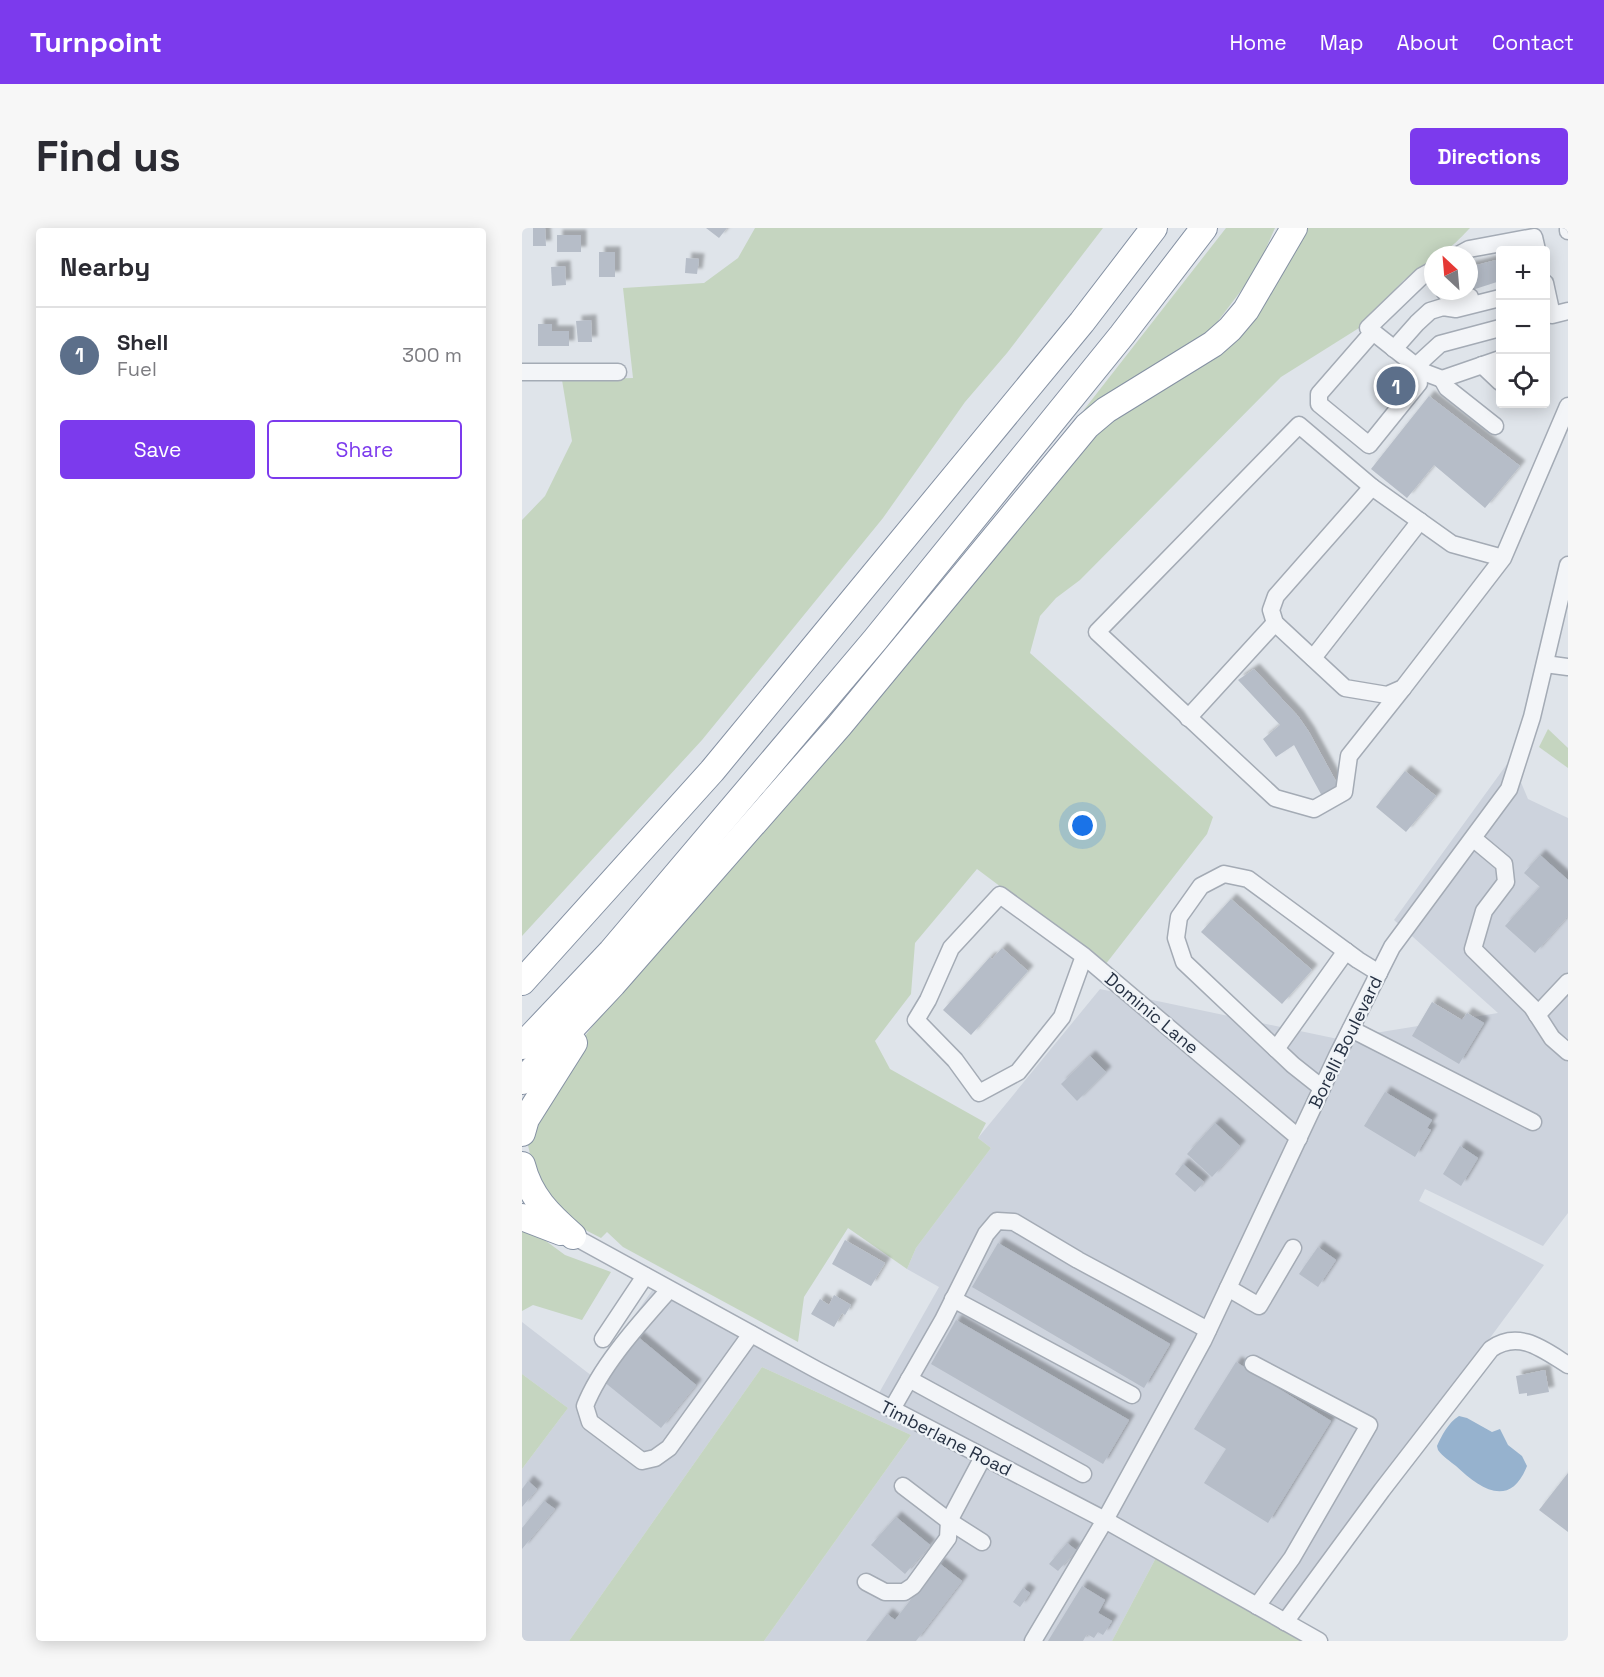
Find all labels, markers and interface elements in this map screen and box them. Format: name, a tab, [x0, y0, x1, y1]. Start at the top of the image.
text: Turnpoint	[30, 24, 162, 60]
text: Home	[1229, 29, 1287, 56]
text: Map	[1320, 29, 1364, 56]
text: About	[1397, 29, 1459, 56]
text: Contact	[1492, 29, 1574, 56]
button: Directions	[1410, 128, 1568, 185]
text: Find us	[36, 130, 181, 183]
north arrow	[1424, 246, 1478, 300]
map controls	[1496, 246, 1550, 408]
button: +	[1496, 246, 1550, 300]
text: Nearby	[60, 250, 150, 284]
button: −	[1496, 300, 1550, 354]
text: Shell	[117, 328, 168, 356]
text: 1	[75, 342, 84, 368]
text: 300 m	[402, 342, 462, 368]
button: locate	[1496, 354, 1550, 408]
text: Fuel	[117, 356, 157, 382]
pin: 1	[1376, 364, 1416, 408]
button: Save	[60, 420, 255, 479]
button: Share	[267, 420, 462, 479]
your location	[1068, 811, 1097, 840]
street label: Dominic Lane	[1100, 967, 1204, 1059]
street label: Borelli Boulevard	[1303, 972, 1387, 1112]
street label: Timberlane Road	[876, 1395, 1016, 1481]

